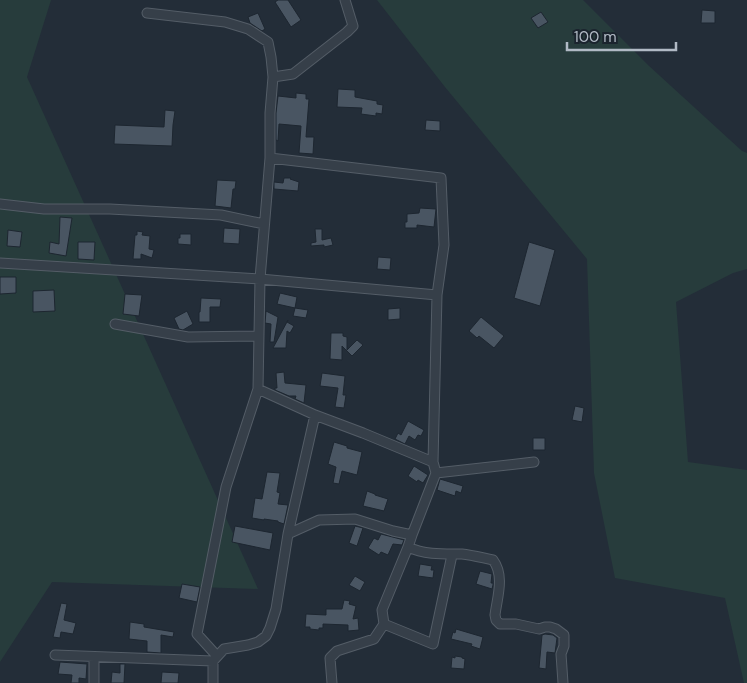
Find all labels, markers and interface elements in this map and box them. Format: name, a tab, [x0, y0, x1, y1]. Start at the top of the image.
scale bar	[567, 20, 676, 52]
text: 100 m	[574, 27, 617, 47]

